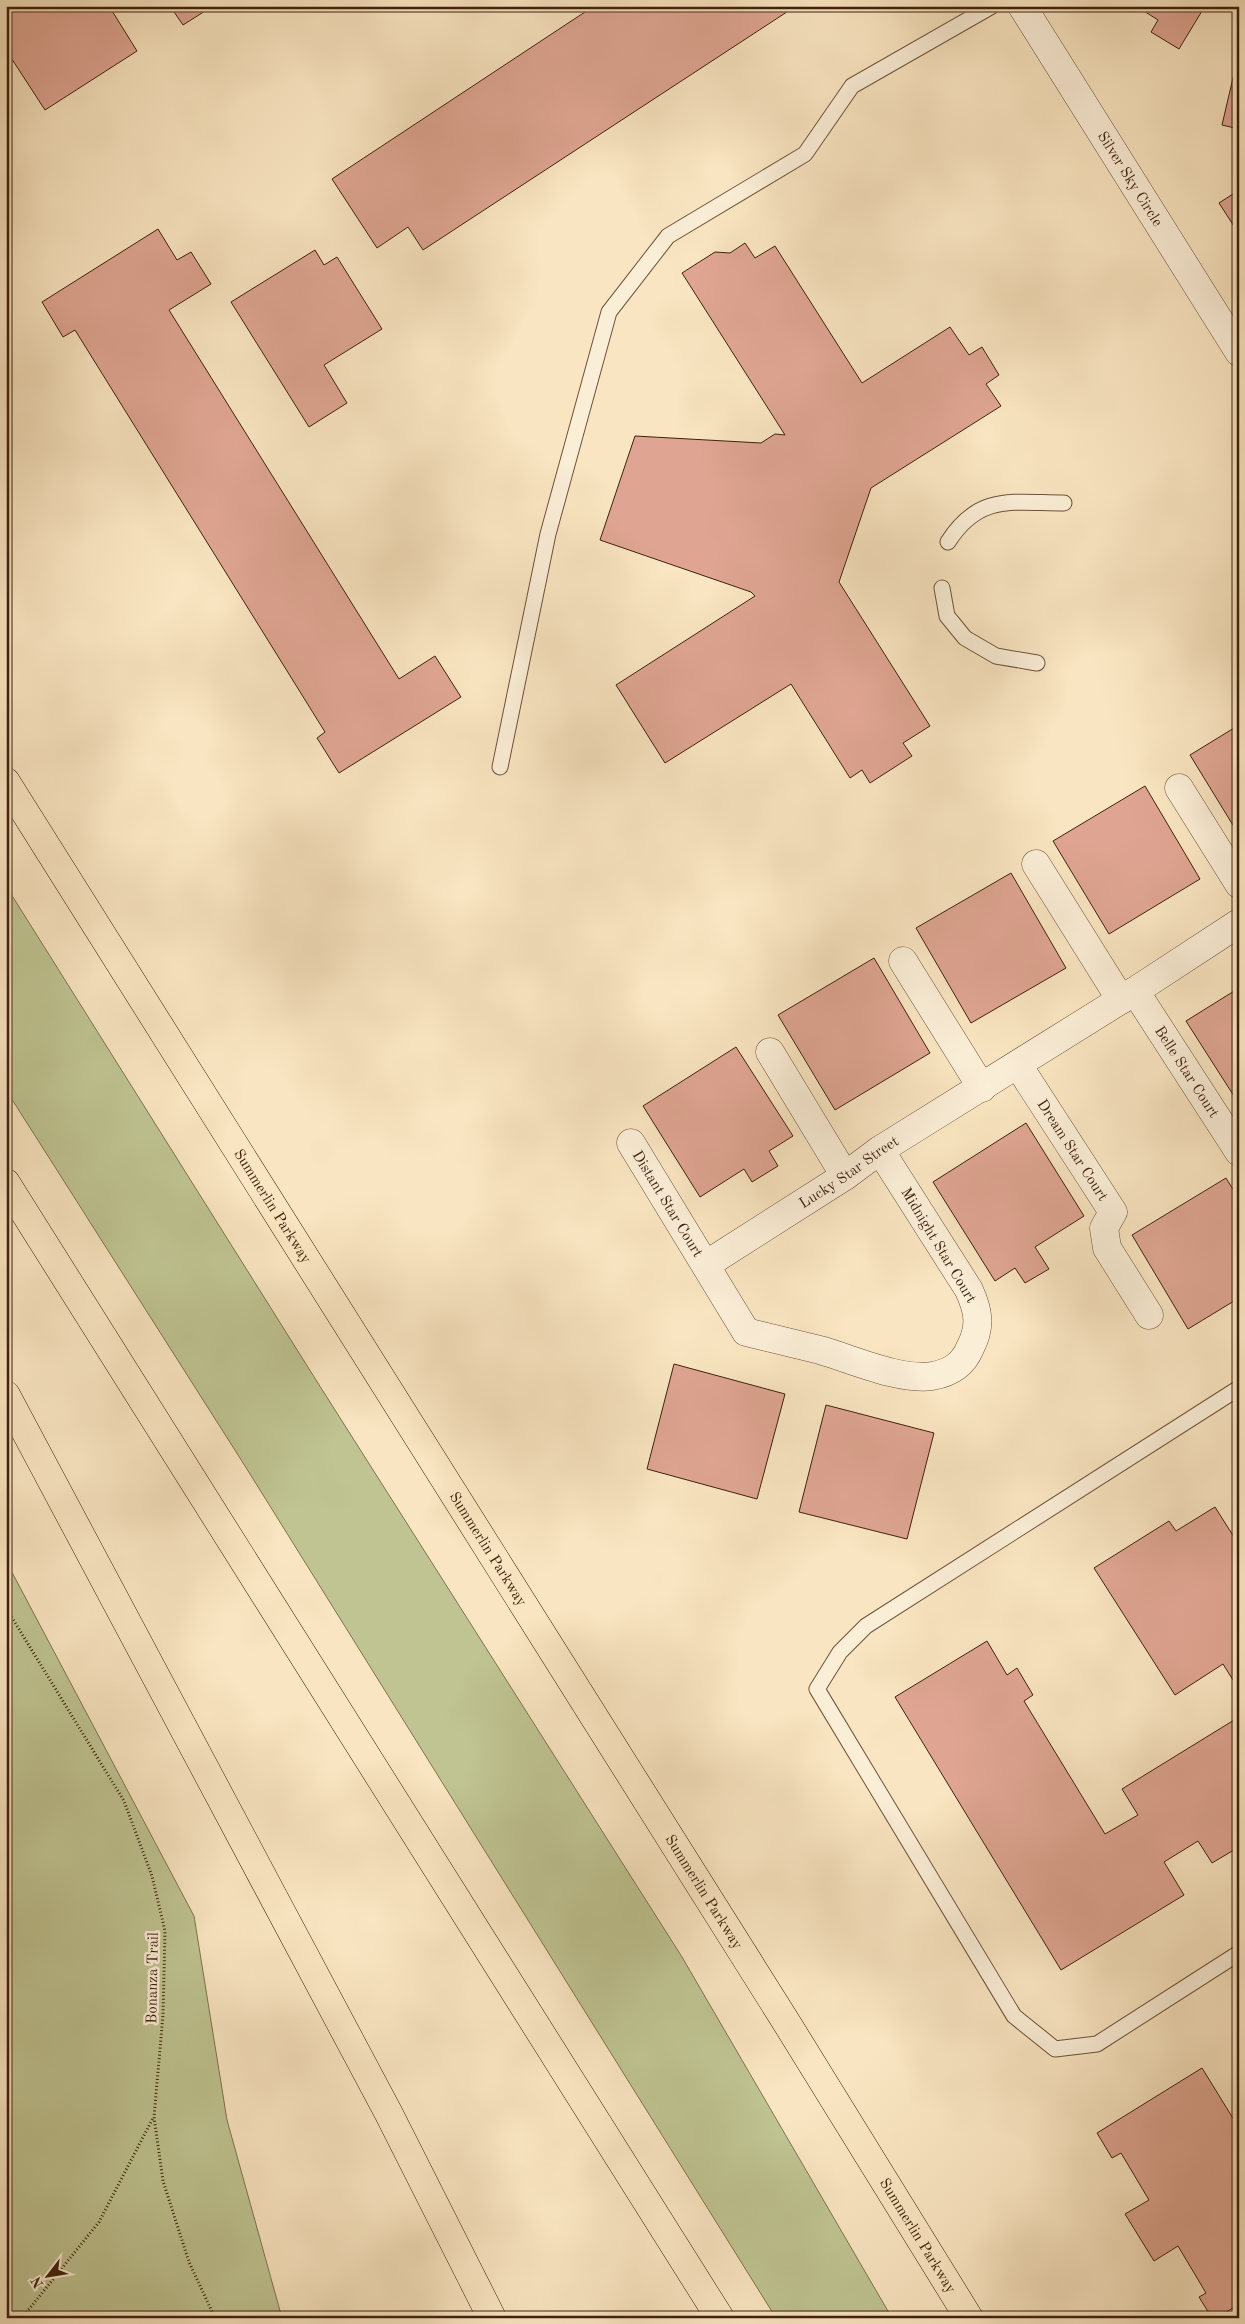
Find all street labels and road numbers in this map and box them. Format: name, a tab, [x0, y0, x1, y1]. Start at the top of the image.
street label: Silver Sky Circle	[1094, 129, 1164, 230]
street label: Belle Star Court	[1151, 1024, 1221, 1121]
street label: Dream Star Court	[1033, 1097, 1110, 1204]
street label: Lucky Star Street	[797, 1134, 902, 1212]
street label: Summerlin Parkway	[230, 1147, 313, 1267]
street label: Distant Star Court	[629, 1148, 705, 1260]
street label: Midnight Star Court	[897, 1186, 978, 1306]
street label: Summerlin Parkway	[446, 1490, 529, 1610]
street label: Summerlin Parkway	[661, 1833, 744, 1952]
street label: Bonanza Trail	[145, 1932, 162, 2024]
street label: Summerlin Parkway	[876, 2176, 958, 2296]

